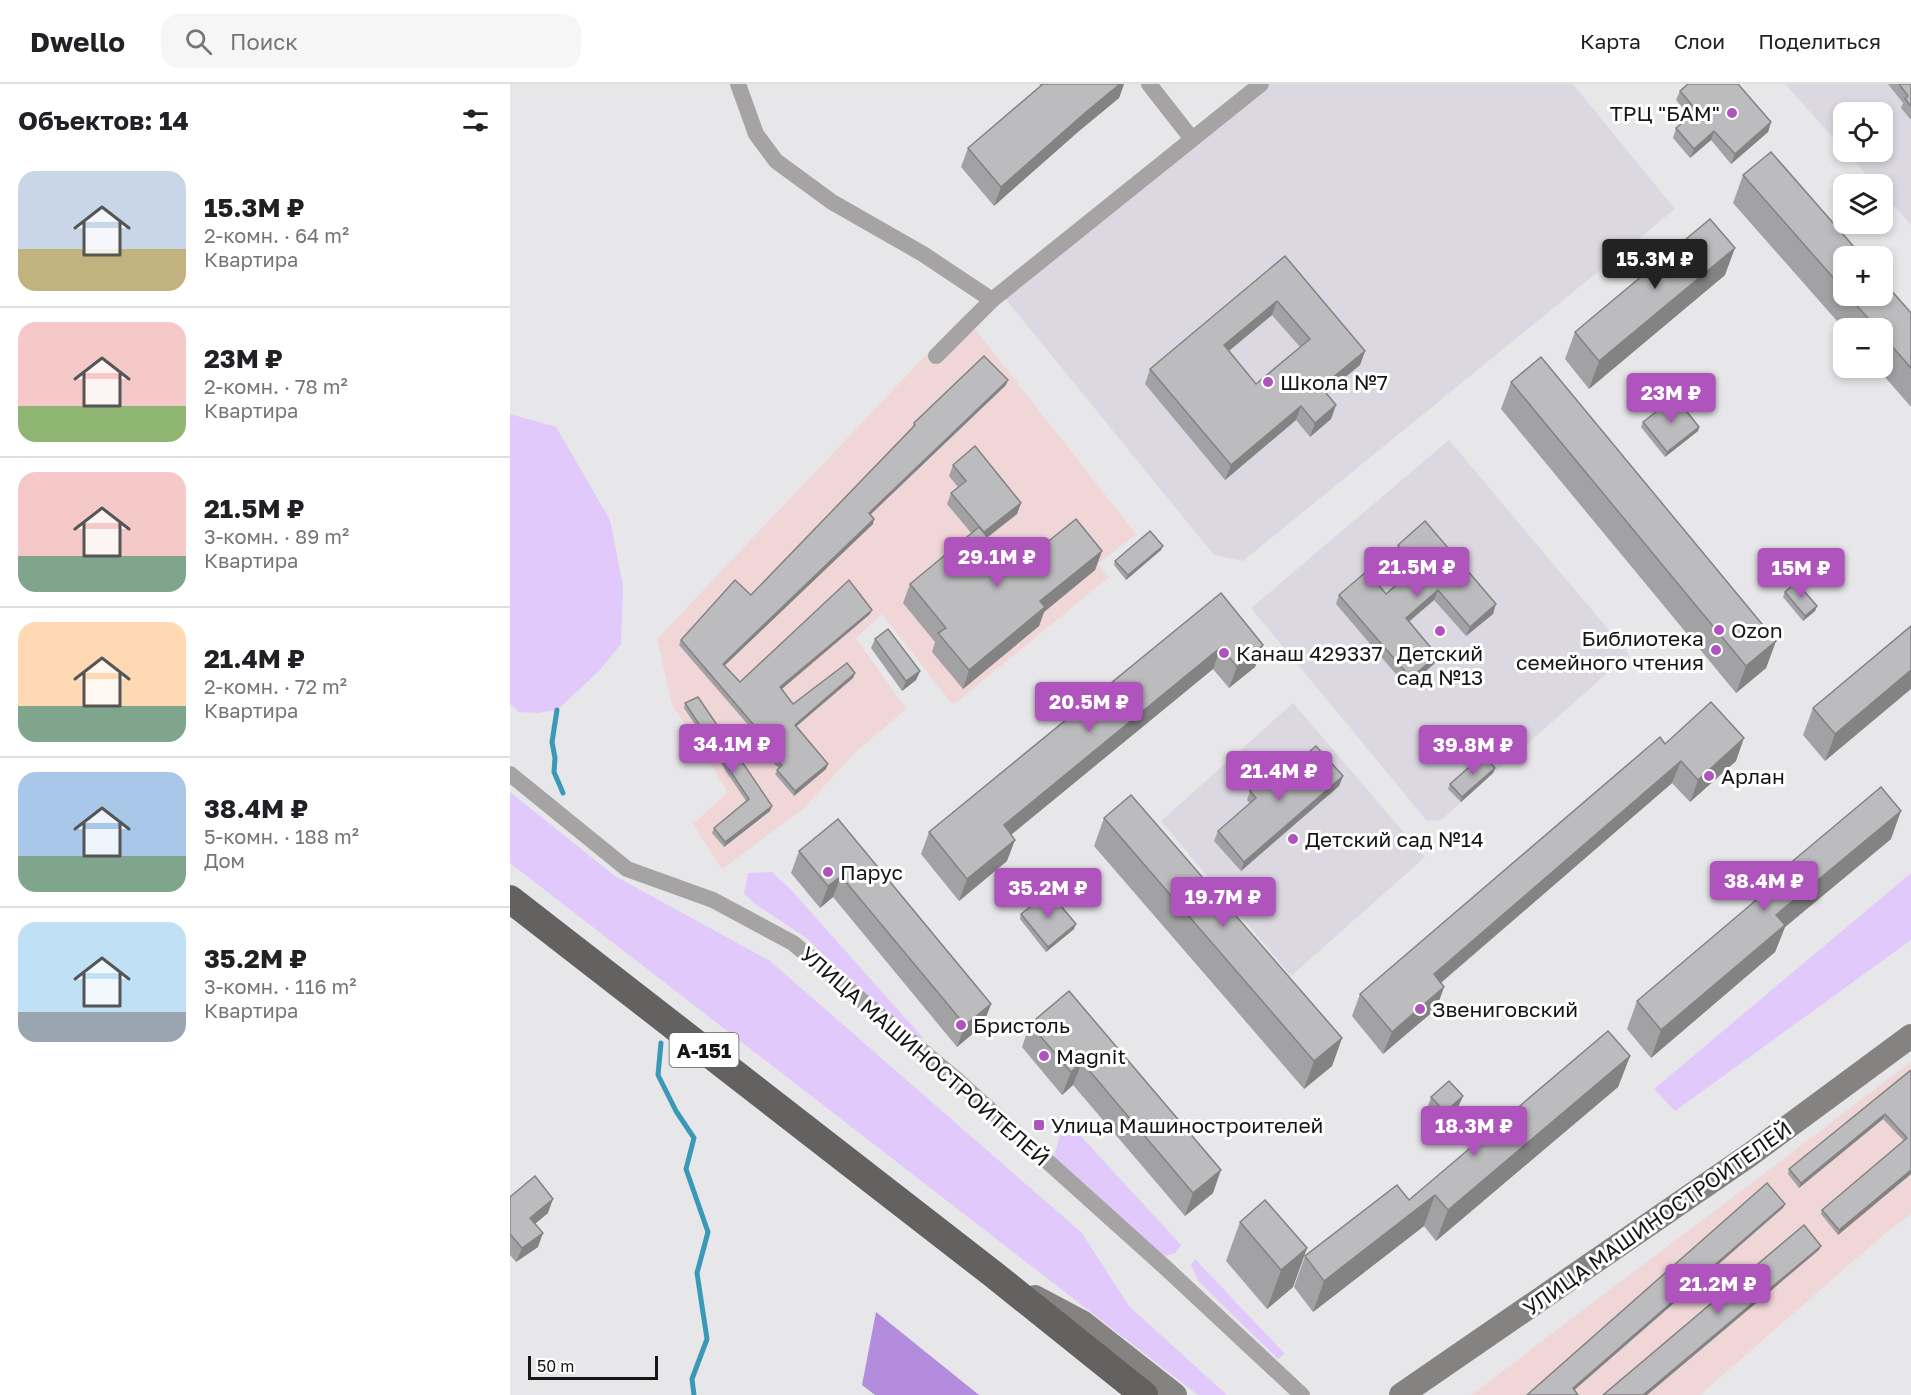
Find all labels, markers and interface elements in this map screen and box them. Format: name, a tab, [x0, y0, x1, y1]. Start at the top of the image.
search box	[161, 14, 581, 68]
text: Dwello	[30, 25, 125, 58]
icon: search	[182, 25, 215, 58]
text: Поиск	[230, 28, 298, 55]
text: Карта	[1580, 28, 1641, 54]
text: Слои	[1674, 28, 1725, 54]
text: Поделиться	[1758, 28, 1881, 54]
place label: ТРЦ "БАМ"	[1610, 100, 1720, 126]
map controls	[1833, 102, 1893, 378]
button: locate	[1833, 102, 1893, 162]
icon: filters	[459, 104, 492, 137]
text: Объектов: 14	[18, 105, 189, 136]
marker: ТРЦ "БАМ"	[1725, 106, 1739, 120]
button: layers	[1833, 174, 1893, 234]
text: 15.3M ₽	[204, 192, 305, 223]
icon: home	[66, 195, 138, 267]
text: 2-комн. · 64 m²	[204, 223, 349, 247]
pin: 15.3M ₽	[1600, 239, 1710, 290]
text: 15.3M ₽	[1616, 246, 1694, 270]
button: +	[1833, 246, 1893, 306]
text: Квартира	[204, 247, 298, 271]
button: −	[1833, 318, 1893, 378]
text: 23M ₽	[204, 343, 283, 374]
icon: home	[66, 346, 138, 418]
place label: Школа №7	[1280, 369, 1388, 395]
pin: 23M ₽	[1629, 373, 1713, 424]
text: 2-комн. · 78 m²	[204, 374, 348, 398]
marker: Школа №7	[1261, 375, 1275, 389]
text: 23M ₽	[1641, 380, 1701, 404]
text: Квартира	[204, 398, 298, 422]
text: 21.5M ₽	[204, 493, 305, 524]
icon: home	[66, 496, 138, 568]
text: 3-комн. · 89 m²	[204, 524, 349, 548]
pin: 29.1M ₽	[942, 537, 1052, 588]
text: 29.1M ₽	[958, 544, 1036, 568]
pin: 21.5M ₽	[1362, 547, 1472, 598]
text: Квартира	[204, 548, 298, 572]
pin: 15M ₽	[1759, 548, 1843, 599]
text: 21.5M ₽	[1378, 554, 1456, 578]
text: 15M ₽	[1772, 555, 1830, 579]
place label: Ozon	[1731, 617, 1783, 643]
marker: Ozon	[1712, 623, 1726, 637]
marker: Детский сад №13	[1433, 624, 1447, 638]
place label: Библиотека семейного чтения	[1516, 625, 1704, 675]
place label: Канаш 429337	[1236, 640, 1383, 666]
place label: Детский сад №13	[1397, 640, 1483, 690]
text: 21.4M ₽	[204, 643, 305, 674]
marker: Библиотека семейного чтения	[1709, 643, 1723, 657]
icon: home	[66, 646, 138, 718]
marker: Канаш 429337	[1217, 646, 1231, 660]
text: 2-комн. · 72 m²	[204, 674, 347, 698]
pin: 20.5M ₽	[1034, 682, 1144, 733]
text: 20.5M ₽	[1049, 689, 1129, 713]
text: Квартира	[204, 698, 298, 722]
pin: 34.1M ₽	[677, 724, 787, 775]
pin: 39.8M ₽	[1418, 725, 1528, 776]
text: 34.1M ₽	[693, 731, 771, 755]
text: 39.8M ₽	[1433, 732, 1513, 756]
pin: 21.4M ₽	[1224, 751, 1334, 802]
text: 21.4M ₽	[1240, 758, 1318, 782]
place label: Арлан	[1721, 763, 1785, 789]
marker: Арлан	[1702, 769, 1716, 783]
text: 38.4M ₽	[204, 793, 308, 824]
icon: home	[66, 796, 138, 868]
text: 5-комн. · 188 m²	[204, 824, 359, 848]
place label: Детский сад №14	[1305, 826, 1484, 852]
marker: Детский сад №14	[1286, 832, 1300, 846]
text: Дом	[204, 848, 245, 872]
place label: Парус	[840, 859, 903, 885]
pin: 38.4M ₽	[1709, 861, 1819, 912]
marker: Парус	[821, 865, 835, 879]
pin: 35.2M ₽	[993, 868, 1103, 919]
text: 38.4M ₽	[1724, 868, 1804, 892]
text: 35.2M ₽	[1008, 875, 1088, 899]
pin: 19.7M ₽	[1168, 877, 1278, 928]
text: 19.7M ₽	[1185, 884, 1261, 908]
street label: УЛИЦА МАШИНОСТРОИТЕЛЕЙ	[795, 941, 1055, 1171]
text: 35.2M ₽	[204, 943, 307, 974]
icon: home	[66, 946, 138, 1018]
text: 3-комн. · 116 m²	[204, 974, 356, 998]
place label: Звениговский	[1432, 996, 1578, 1022]
text: Квартира	[204, 998, 298, 1022]
marker: Звениговский	[1413, 1002, 1427, 1016]
place label: Бристоль	[973, 1012, 1070, 1038]
marker: Бристоль	[954, 1018, 968, 1032]
road number: А-151	[670, 1033, 738, 1067]
place label: Magnit	[1056, 1043, 1126, 1069]
marker: Magnit	[1037, 1049, 1051, 1063]
pin: 18.3M ₽	[1419, 1106, 1529, 1157]
place label: Улица Машиностроителей	[1051, 1112, 1323, 1138]
text: 18.3M ₽	[1435, 1113, 1513, 1137]
street label: УЛИЦА МАШИНОСТРОИТЕЛЕЙ	[1518, 1115, 1796, 1321]
marker: Улица Машиностроителей	[1032, 1118, 1046, 1132]
pin: 21.2M ₽	[1663, 1264, 1773, 1315]
text: 21.2M ₽	[1679, 1271, 1757, 1295]
scale bar	[528, 1353, 658, 1380]
text: 50 m	[537, 1356, 574, 1376]

